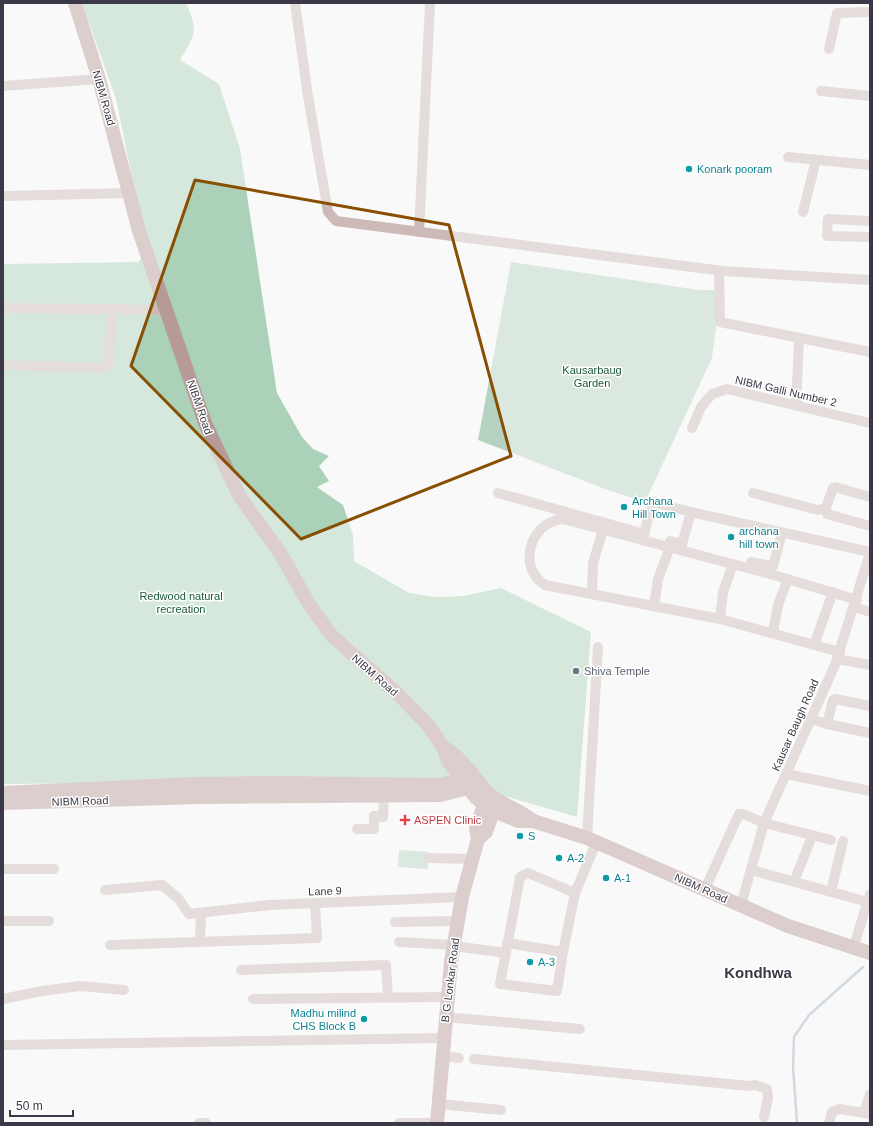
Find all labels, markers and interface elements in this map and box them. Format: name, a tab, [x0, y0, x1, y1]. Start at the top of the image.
street label: NIBM Road	[90, 69, 118, 127]
place label: Konark pooram	[697, 163, 772, 175]
marker: Konark pooram	[684, 164, 694, 174]
park label: Kausarbaug Garden	[562, 364, 622, 389]
street label: NIBM Galli Number 2	[734, 373, 838, 409]
street label: NIBM Road	[185, 378, 215, 436]
place label: Archana Hill Town	[632, 495, 676, 520]
marker: Archana Hill Town	[619, 502, 629, 512]
place label: archana hill town	[739, 525, 780, 550]
marker: archana hill town	[726, 532, 736, 542]
park label: Redwood natural recreation	[139, 590, 223, 615]
street label: NIBM Road	[350, 652, 400, 698]
place label: Shiva Temple	[584, 665, 650, 677]
marker: Shiva Temple	[571, 666, 581, 676]
street label: Kausar Baugh Road	[769, 677, 821, 773]
street label: NIBM Road	[51, 794, 109, 808]
marker: ASPEN Clinic	[399, 814, 411, 826]
place label: ASPEN Clinic	[414, 814, 482, 826]
place label: S	[528, 830, 535, 842]
marker: S	[515, 831, 525, 841]
place label: A-2	[567, 852, 584, 864]
marker: A-2	[554, 853, 564, 863]
street label: NIBM Road	[673, 871, 729, 905]
place label: A-1	[614, 872, 631, 884]
marker: A-1	[601, 873, 611, 883]
street label: Lane 9	[308, 884, 342, 898]
street label: B G Lonkar Road	[439, 937, 461, 1023]
place label: A-3	[538, 956, 555, 968]
marker: A-3	[525, 957, 535, 967]
district label: Kondhwa	[724, 964, 792, 981]
place label: Madhu milind CHS Block B	[291, 1007, 356, 1032]
marker: Madhu milind CHS Block B	[359, 1014, 369, 1024]
scale bar	[10, 1092, 73, 1118]
text: 50 m	[16, 1099, 43, 1113]

